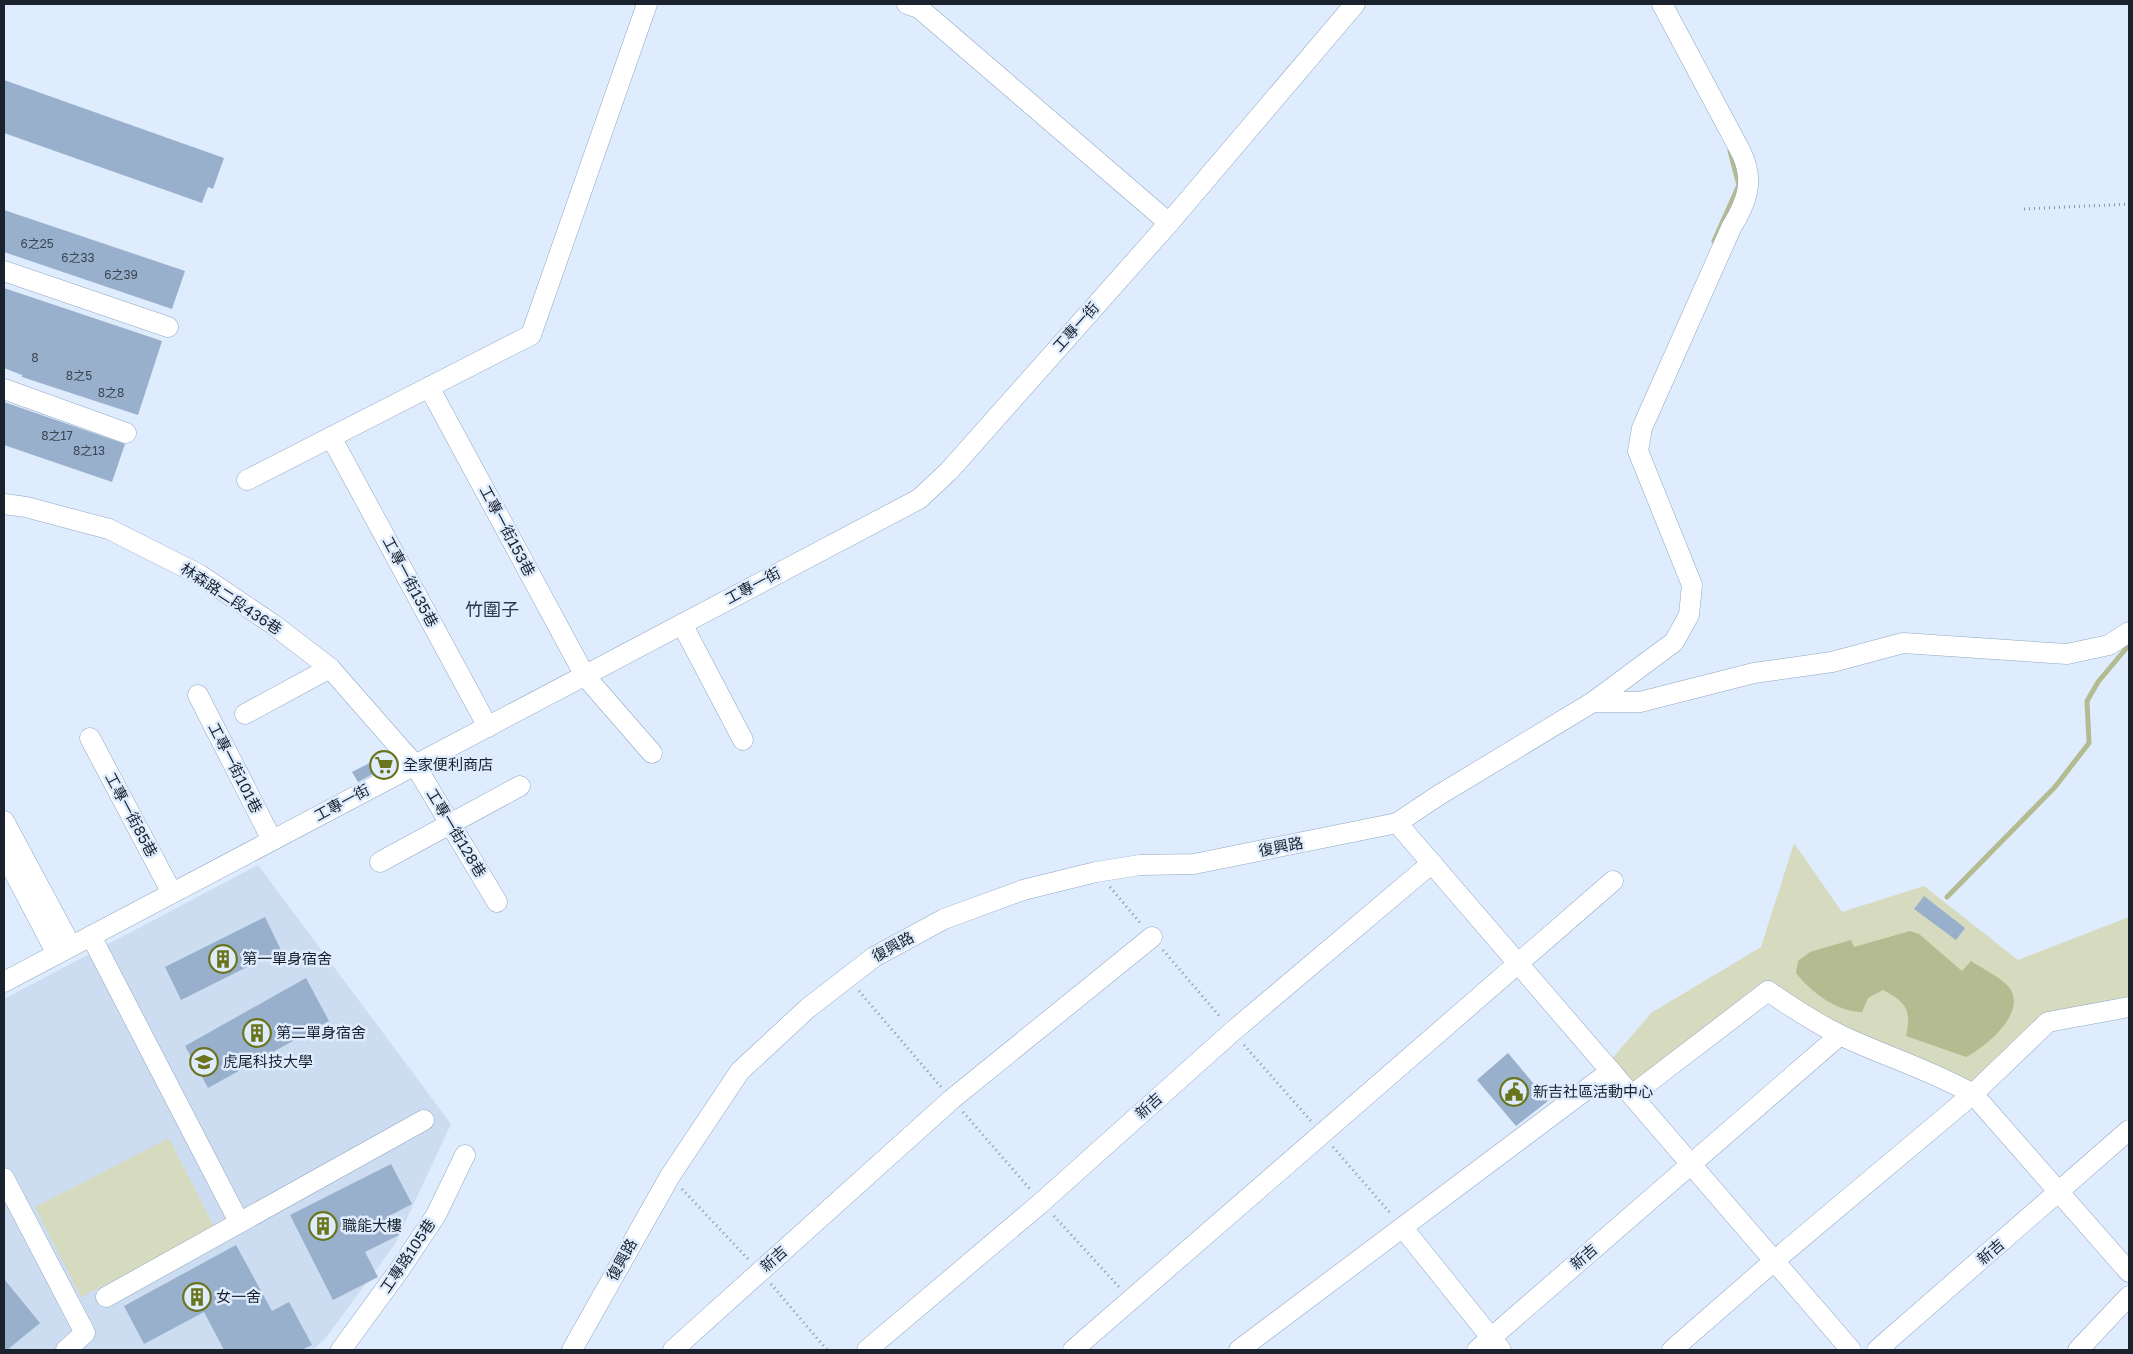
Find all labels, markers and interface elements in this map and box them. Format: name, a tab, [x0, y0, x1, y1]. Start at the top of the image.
house number: 6之25	[20, 236, 54, 251]
house number: 6之33	[61, 250, 95, 265]
house number: 6之39	[104, 267, 138, 282]
street label: 工專一街	[1048, 298, 1102, 355]
house number: 8	[31, 350, 39, 365]
house number: 8之5	[66, 368, 92, 383]
house number: 8之8	[98, 385, 124, 400]
house number: 8之17	[41, 428, 73, 443]
house number: 8之13	[73, 443, 105, 458]
street label: 工專一街153巷	[477, 482, 539, 579]
street label: 工專一街135巷	[380, 533, 442, 630]
street label: 林森路二段436巷	[178, 559, 286, 638]
street label: 工專一街	[722, 563, 783, 607]
district label: 竹圍子	[465, 598, 519, 620]
street label: 工專一街101巷	[205, 719, 266, 816]
supermarket icon: 全家便利商店	[369, 750, 399, 780]
place label: 全家便利商店	[403, 755, 493, 773]
street label: 工專一街85巷	[102, 769, 162, 860]
street label: 工專一街	[311, 780, 372, 824]
street label: 工專一街128巷	[423, 785, 490, 880]
street label: 復興路	[1257, 833, 1305, 859]
street label: 復興路	[868, 927, 917, 965]
building icon: 第一單身宿舍	[208, 944, 238, 974]
place label: 第一單身宿舍	[242, 949, 332, 967]
building icon: 第二單身宿舍	[242, 1018, 272, 1048]
place label: 第二單身宿舍	[276, 1023, 366, 1041]
school or university icon: 虎尾科技大學	[189, 1047, 219, 1077]
place label: 虎尾科技大學	[223, 1052, 313, 1070]
public building icon: 新吉社區活動中心	[1499, 1077, 1529, 1107]
place label: 新吉社區活動中心	[1533, 1082, 1653, 1100]
street label: 新吉	[1131, 1089, 1166, 1122]
building icon: 職能大樓	[308, 1211, 338, 1241]
street label: 工專路105巷	[376, 1215, 438, 1296]
place label: 職能大樓	[342, 1216, 402, 1234]
street label: 復興路	[602, 1235, 640, 1284]
street label: 新吉	[1973, 1235, 2008, 1268]
street label: 新吉	[1566, 1240, 1601, 1273]
street label: 新吉	[756, 1242, 791, 1275]
building icon: 女一舍	[182, 1282, 212, 1312]
place label: 女一舍	[216, 1287, 261, 1305]

